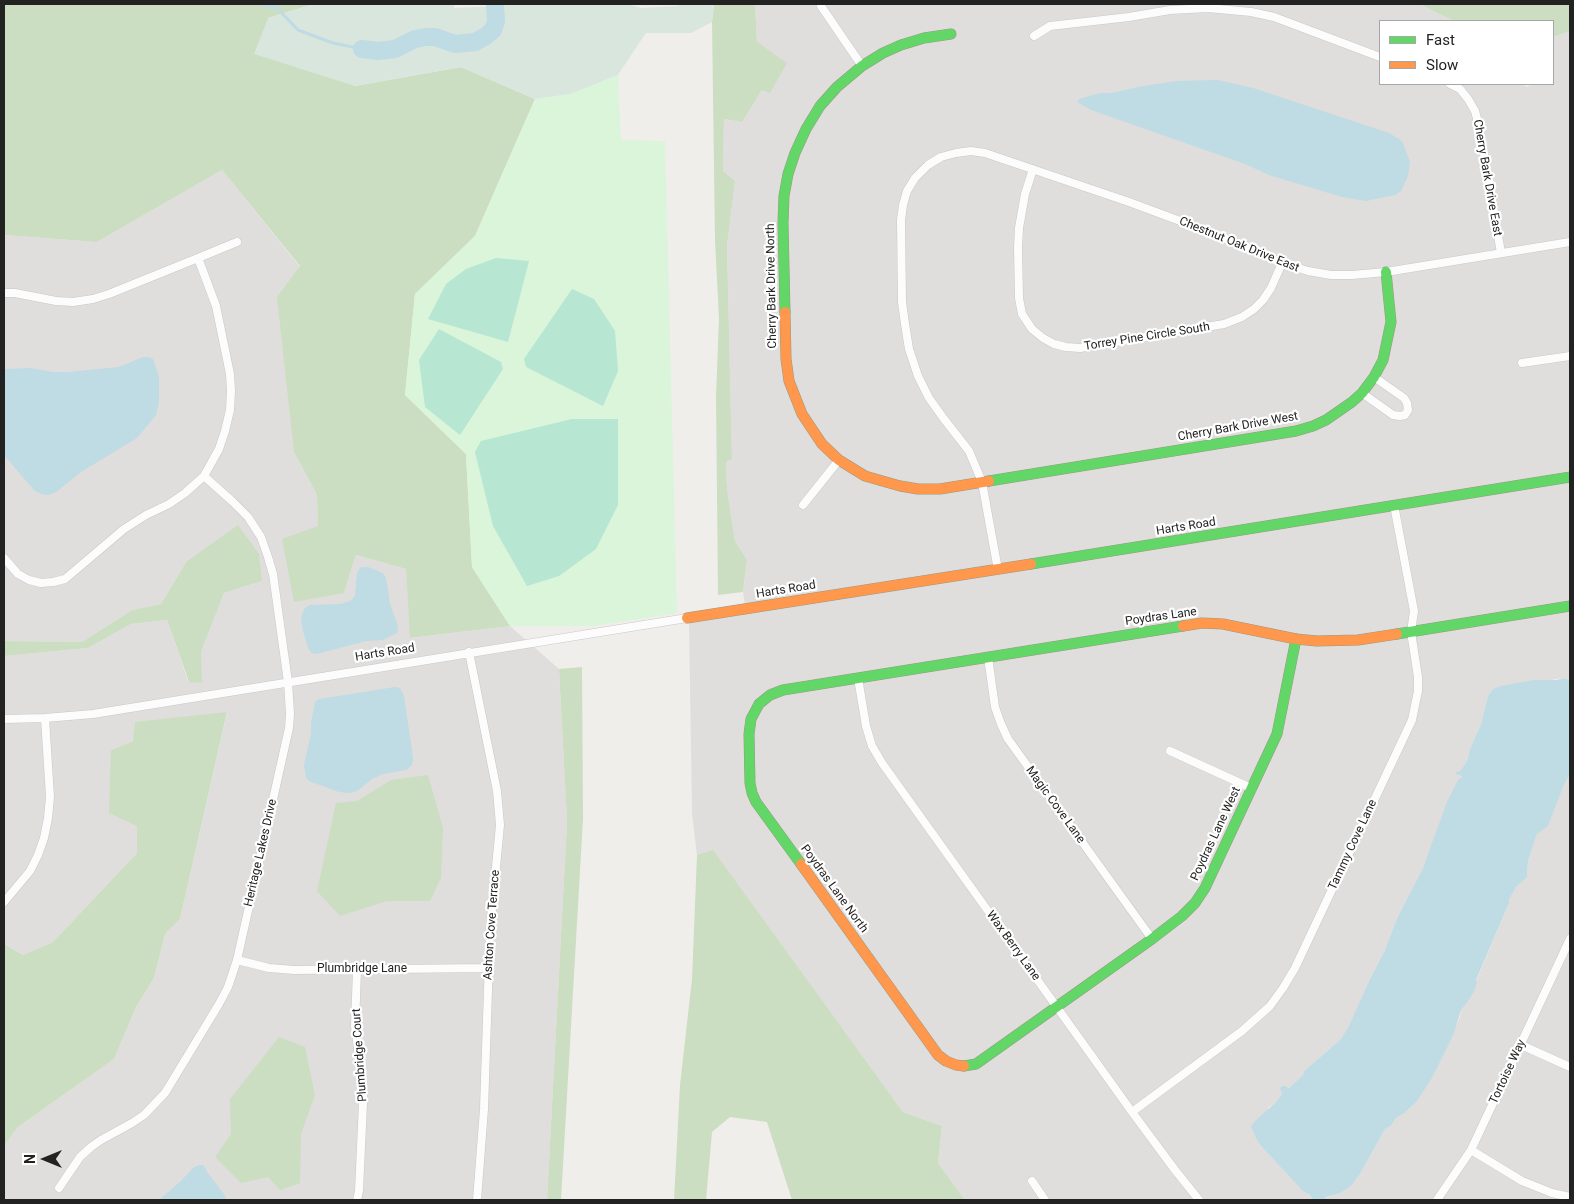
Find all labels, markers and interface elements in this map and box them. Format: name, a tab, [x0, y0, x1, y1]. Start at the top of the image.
legend	[1379, 20, 1554, 85]
text: Fast	[1426, 31, 1455, 49]
text: Slow	[1426, 56, 1458, 74]
street label: Cherry Bark Drive East	[1470, 119, 1504, 237]
street label: Chestnut Oak Drive East	[1177, 214, 1301, 276]
street label: Cherry Bark Drive North	[764, 223, 780, 349]
street label: Torrey Pine Circle South	[1083, 320, 1211, 354]
street label: Cherry Bark Drive West	[1177, 409, 1299, 445]
street label: Harts Road	[1155, 515, 1217, 539]
street label: Harts Road	[755, 578, 817, 602]
street label: Poydras Lane	[1124, 605, 1198, 629]
street label: Harts Road	[354, 641, 416, 665]
street label: Magic Cove Lane	[1022, 764, 1088, 846]
street label: Poydras Lane West	[1188, 785, 1244, 883]
street label: Tammy Cove Lane	[1326, 797, 1380, 893]
street label: Heritage Lakes Drive	[242, 798, 280, 908]
street label: Poydras Lane North	[797, 842, 871, 936]
street label: Ashton Cove Terrace	[481, 869, 503, 981]
street label: Wax Berry Lane	[983, 908, 1043, 984]
street label: Plumbridge Lane	[317, 962, 407, 976]
street label: Plumbridge Court	[350, 1008, 370, 1102]
street label: Tortoise Way	[1487, 1037, 1529, 1107]
north arrow	[20, 1134, 70, 1184]
text: N	[22, 1154, 38, 1164]

